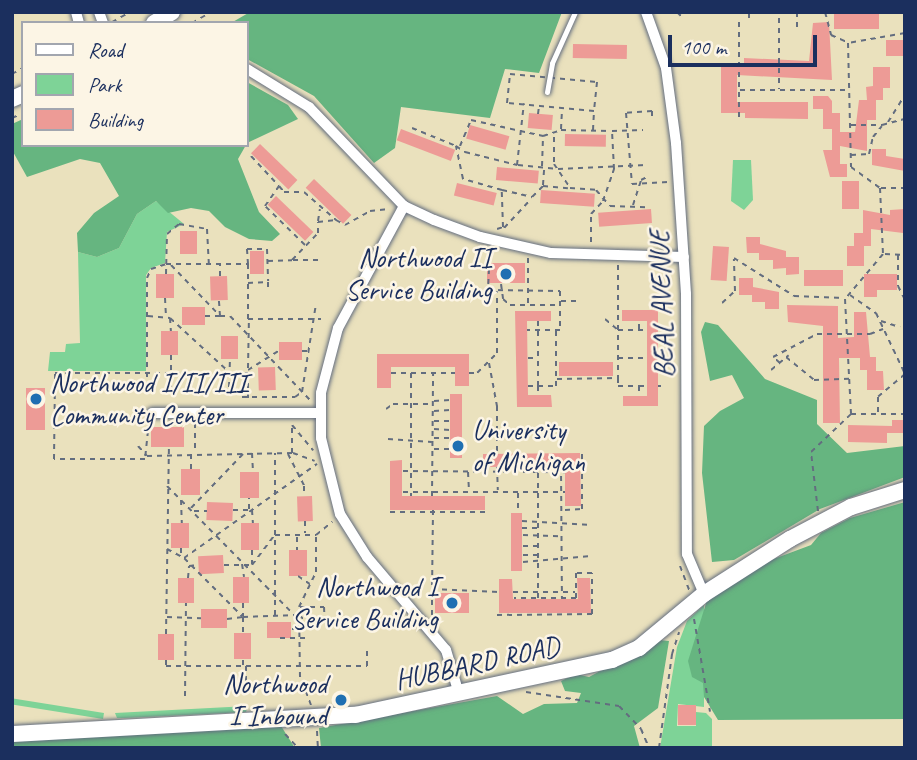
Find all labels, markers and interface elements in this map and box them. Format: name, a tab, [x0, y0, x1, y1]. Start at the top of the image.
legend	[21, 21, 248, 147]
scale bar	[672, 21, 821, 65]
text: 100 m	[681, 34, 726, 60]
text: Road	[88, 37, 123, 63]
text: Park	[88, 72, 121, 98]
text: Building	[88, 107, 143, 133]
street label: BEAL AVENUE	[643, 230, 681, 378]
place label: Northwood II Service Building	[345, 241, 492, 307]
marker: Northwood II Service Building	[498, 266, 514, 282]
place label: Northwood I/II/III Community Center	[50, 366, 248, 432]
marker: Northwood I/II/III Community Center	[28, 391, 44, 407]
place label: University of Michigan	[472, 413, 584, 479]
marker: University of Michigan	[450, 438, 466, 454]
place label: Northwood I Service Building	[291, 570, 438, 636]
marker: Northwood I Service Building	[444, 595, 460, 611]
street label: HUBBARD ROAD	[391, 629, 563, 697]
place label: Northwood I Inbound	[223, 667, 327, 733]
marker: Northwood I Inbound	[333, 692, 349, 708]

